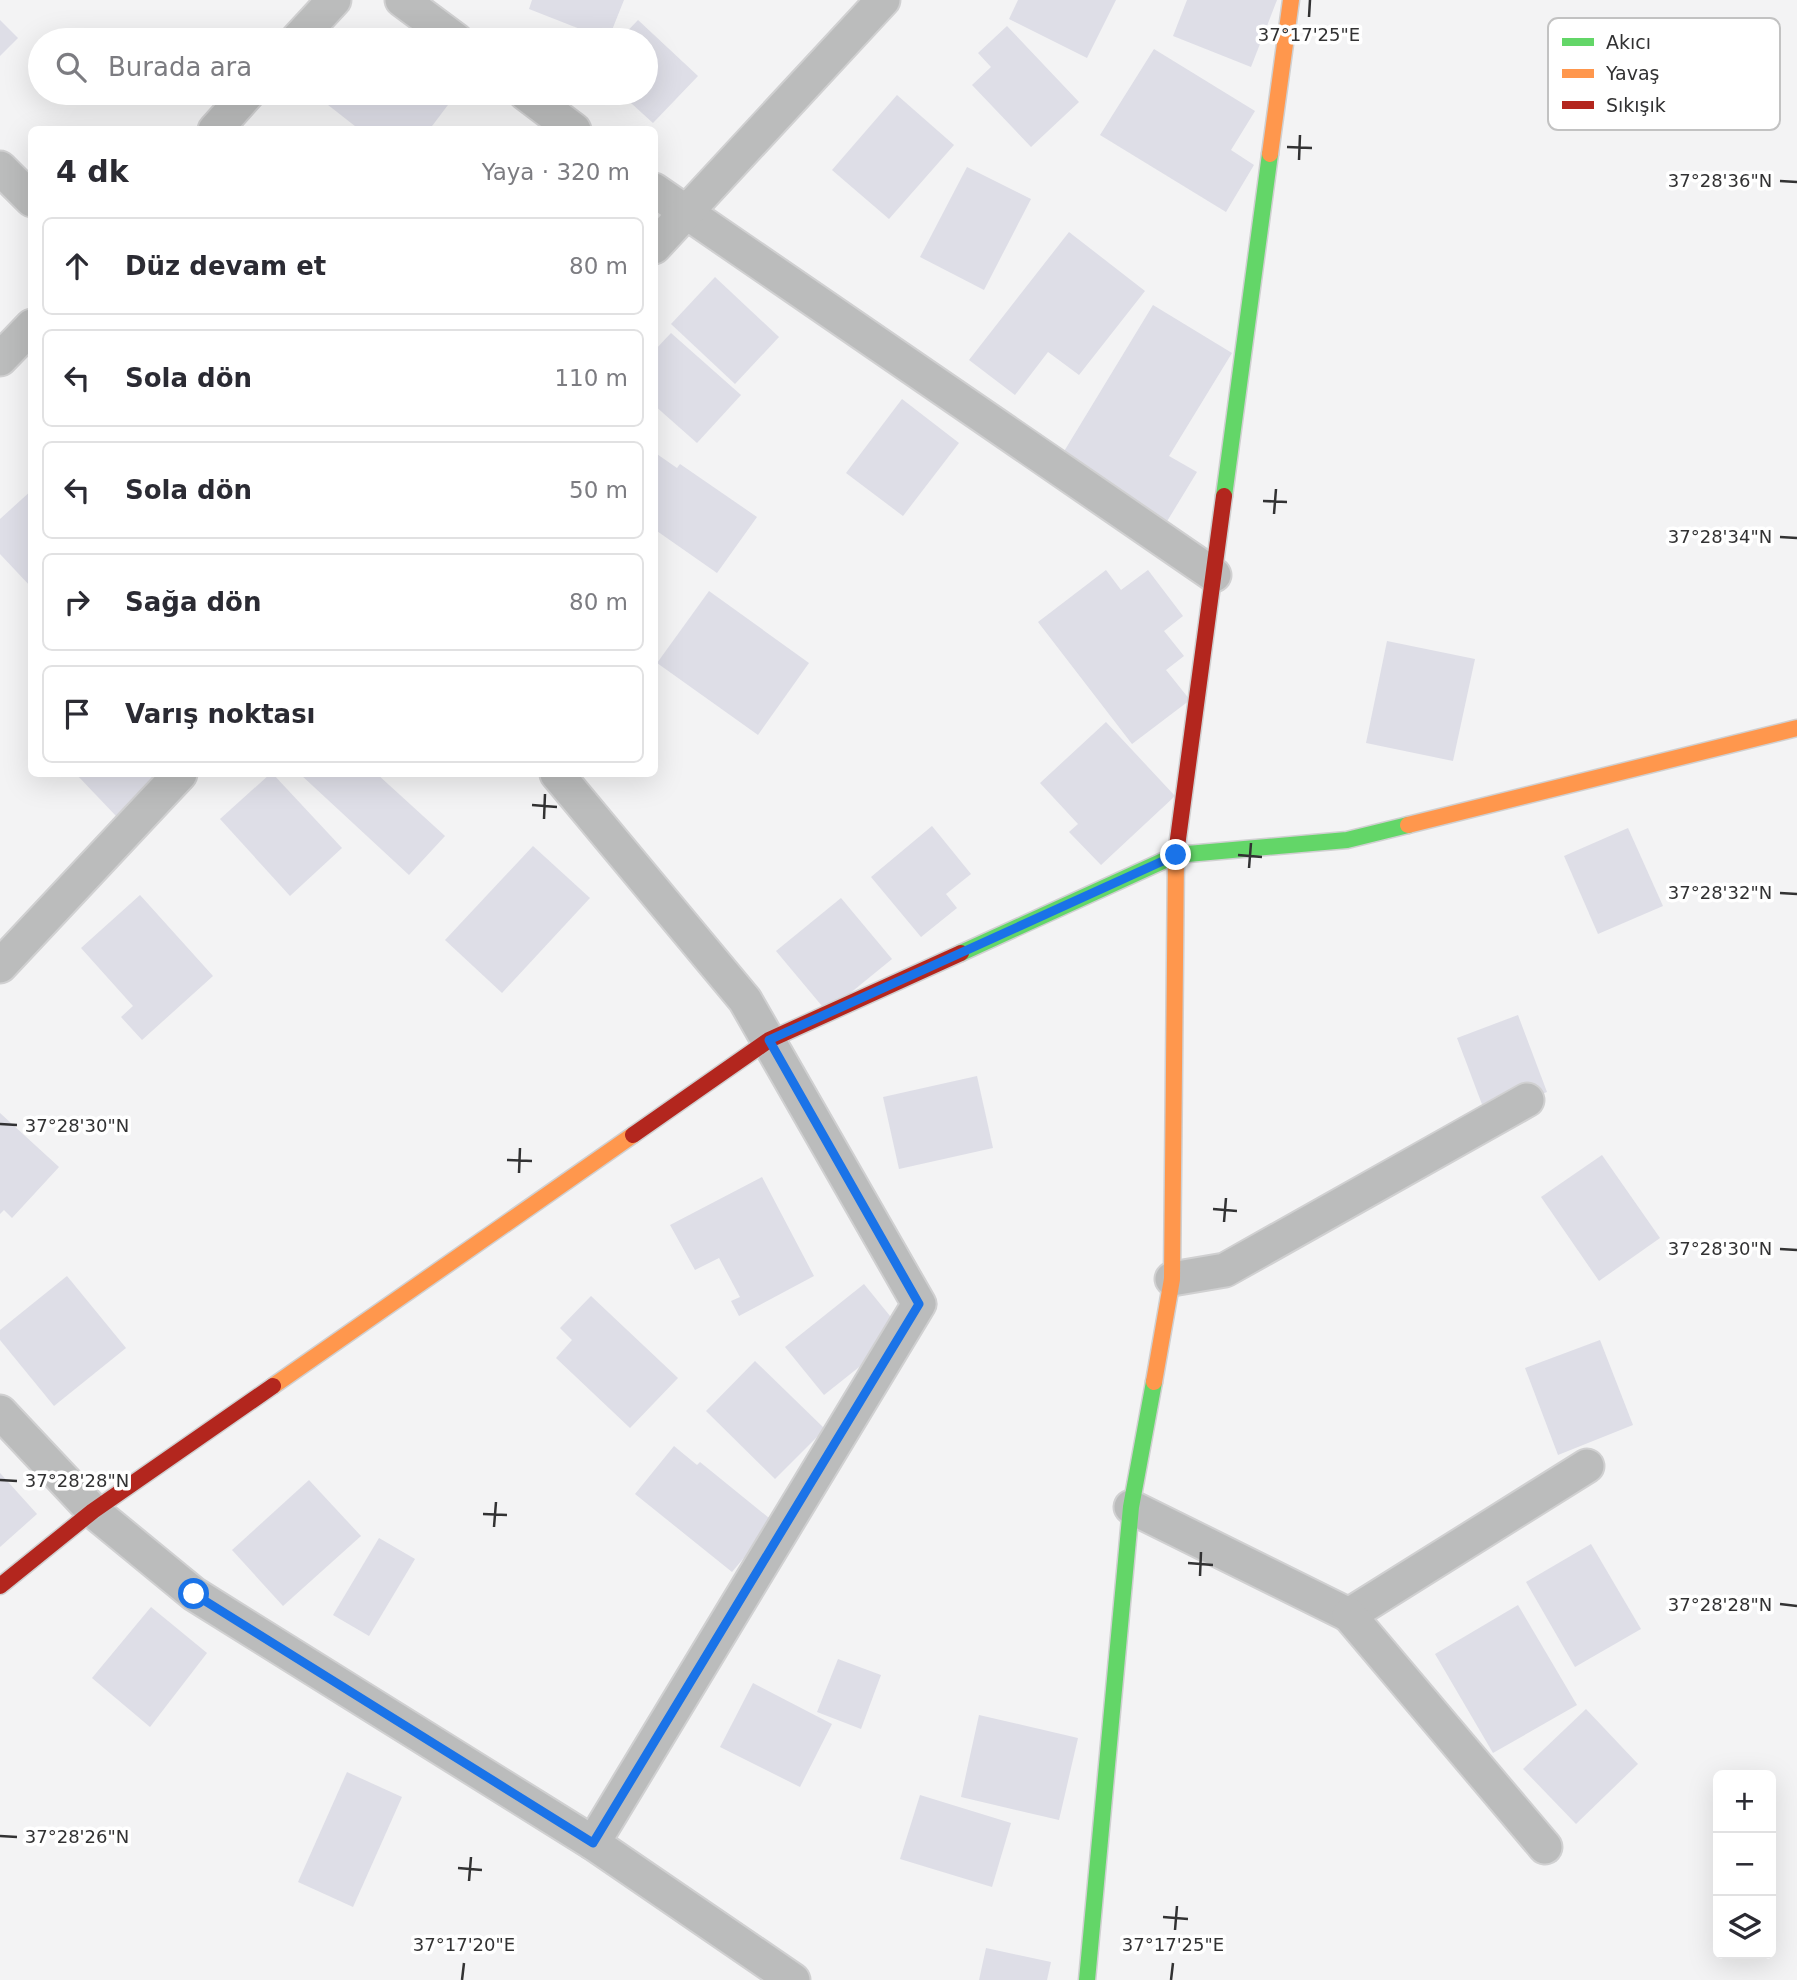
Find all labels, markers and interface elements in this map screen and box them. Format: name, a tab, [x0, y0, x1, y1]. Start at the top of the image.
legend	[1548, 18, 1780, 130]
text: 37°17'25"E	[1258, 24, 1360, 45]
search box	[28, 28, 658, 105]
text: Akıcı	[1606, 31, 1651, 53]
icon: search	[52, 48, 90, 86]
text: Burada ara	[108, 52, 252, 82]
text: Yavaş	[1605, 62, 1659, 84]
text: Sıkışık	[1606, 94, 1666, 116]
text: 4 dk	[56, 154, 129, 189]
text: Yaya · 320 m	[482, 159, 630, 185]
text: 37°28'36"N	[1668, 170, 1772, 191]
icon: ahead	[58, 247, 96, 285]
text: Düz devam et	[125, 251, 326, 281]
text: 80 m	[569, 253, 628, 279]
icon: left	[58, 359, 96, 397]
text: Sola dön	[125, 363, 252, 393]
text: 110 m	[554, 365, 628, 391]
icon: left	[58, 471, 96, 509]
text: Sola dön	[125, 475, 252, 505]
text: 50 m	[569, 477, 628, 503]
text: 37°28'34"N	[1668, 526, 1772, 547]
icon: right	[58, 583, 96, 621]
text: Sağa dön	[125, 587, 261, 617]
text: 80 m	[569, 589, 628, 615]
icon: arrive	[58, 695, 96, 733]
text: Varış noktası	[125, 699, 316, 729]
route end	[1160, 839, 1191, 870]
text: 37°28'32"N	[1668, 882, 1772, 903]
text: 37°28'30"N	[25, 1115, 129, 1136]
text: 37°28'30"N	[1668, 1238, 1772, 1259]
text: 37°28'28"N	[25, 1470, 129, 1491]
route start	[178, 1578, 209, 1609]
text: 37°28'28"N	[1668, 1594, 1772, 1615]
map controls	[1713, 1770, 1776, 1959]
button: +	[1713, 1770, 1776, 1833]
text: 37°28'26"N	[25, 1826, 129, 1847]
button: −	[1713, 1833, 1776, 1896]
button: layers	[1713, 1896, 1776, 1959]
text: 37°17'20"E	[413, 1934, 515, 1955]
text: 37°17'25"E	[1122, 1934, 1224, 1955]

